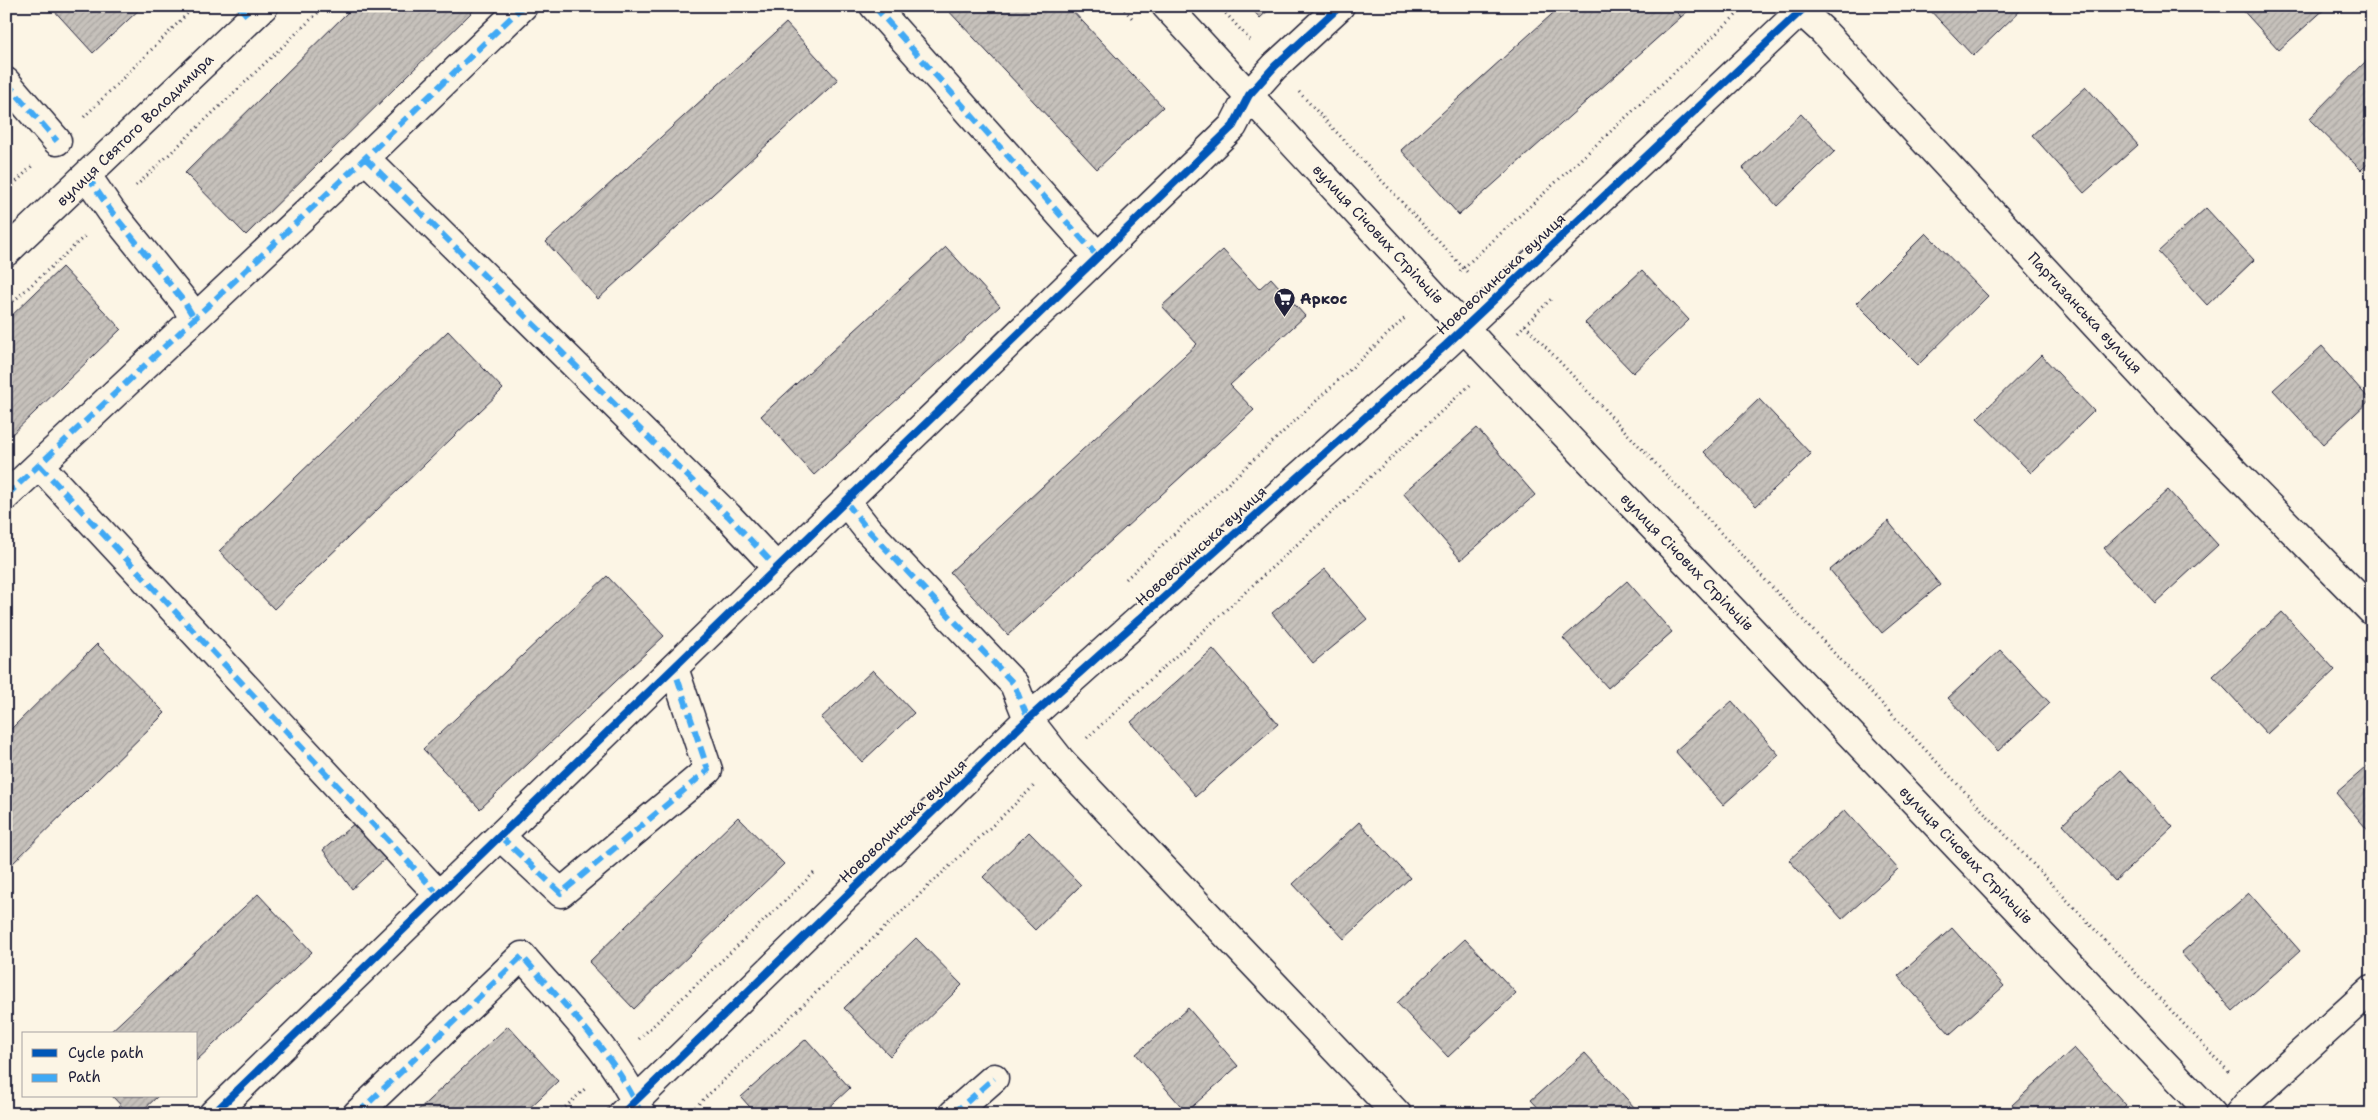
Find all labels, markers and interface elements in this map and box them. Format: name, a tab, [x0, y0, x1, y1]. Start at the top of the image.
street label: вулиця Святого Володимира	[52, 49, 218, 211]
street label: вулиця Січових Стрільців	[1308, 160, 1448, 308]
street label: Нововолинська вулиця	[1432, 209, 1570, 339]
street label: Партизанська вулиця	[2023, 248, 2147, 378]
supermarket icon: Аркос	[1272, 287, 1296, 318]
place label: Аркос	[1300, 289, 1348, 309]
street label: Нововолинська вулиця	[1131, 482, 1271, 610]
street label: вулиця Січових Стрільців	[1616, 489, 1758, 635]
street label: Нововолинська вулиця	[835, 755, 971, 887]
street label: вулиця Січових Стрільців	[1895, 782, 2037, 928]
legend	[22, 1032, 198, 1098]
text: Cycle path	[68, 1043, 144, 1063]
text: Path	[68, 1067, 101, 1087]

